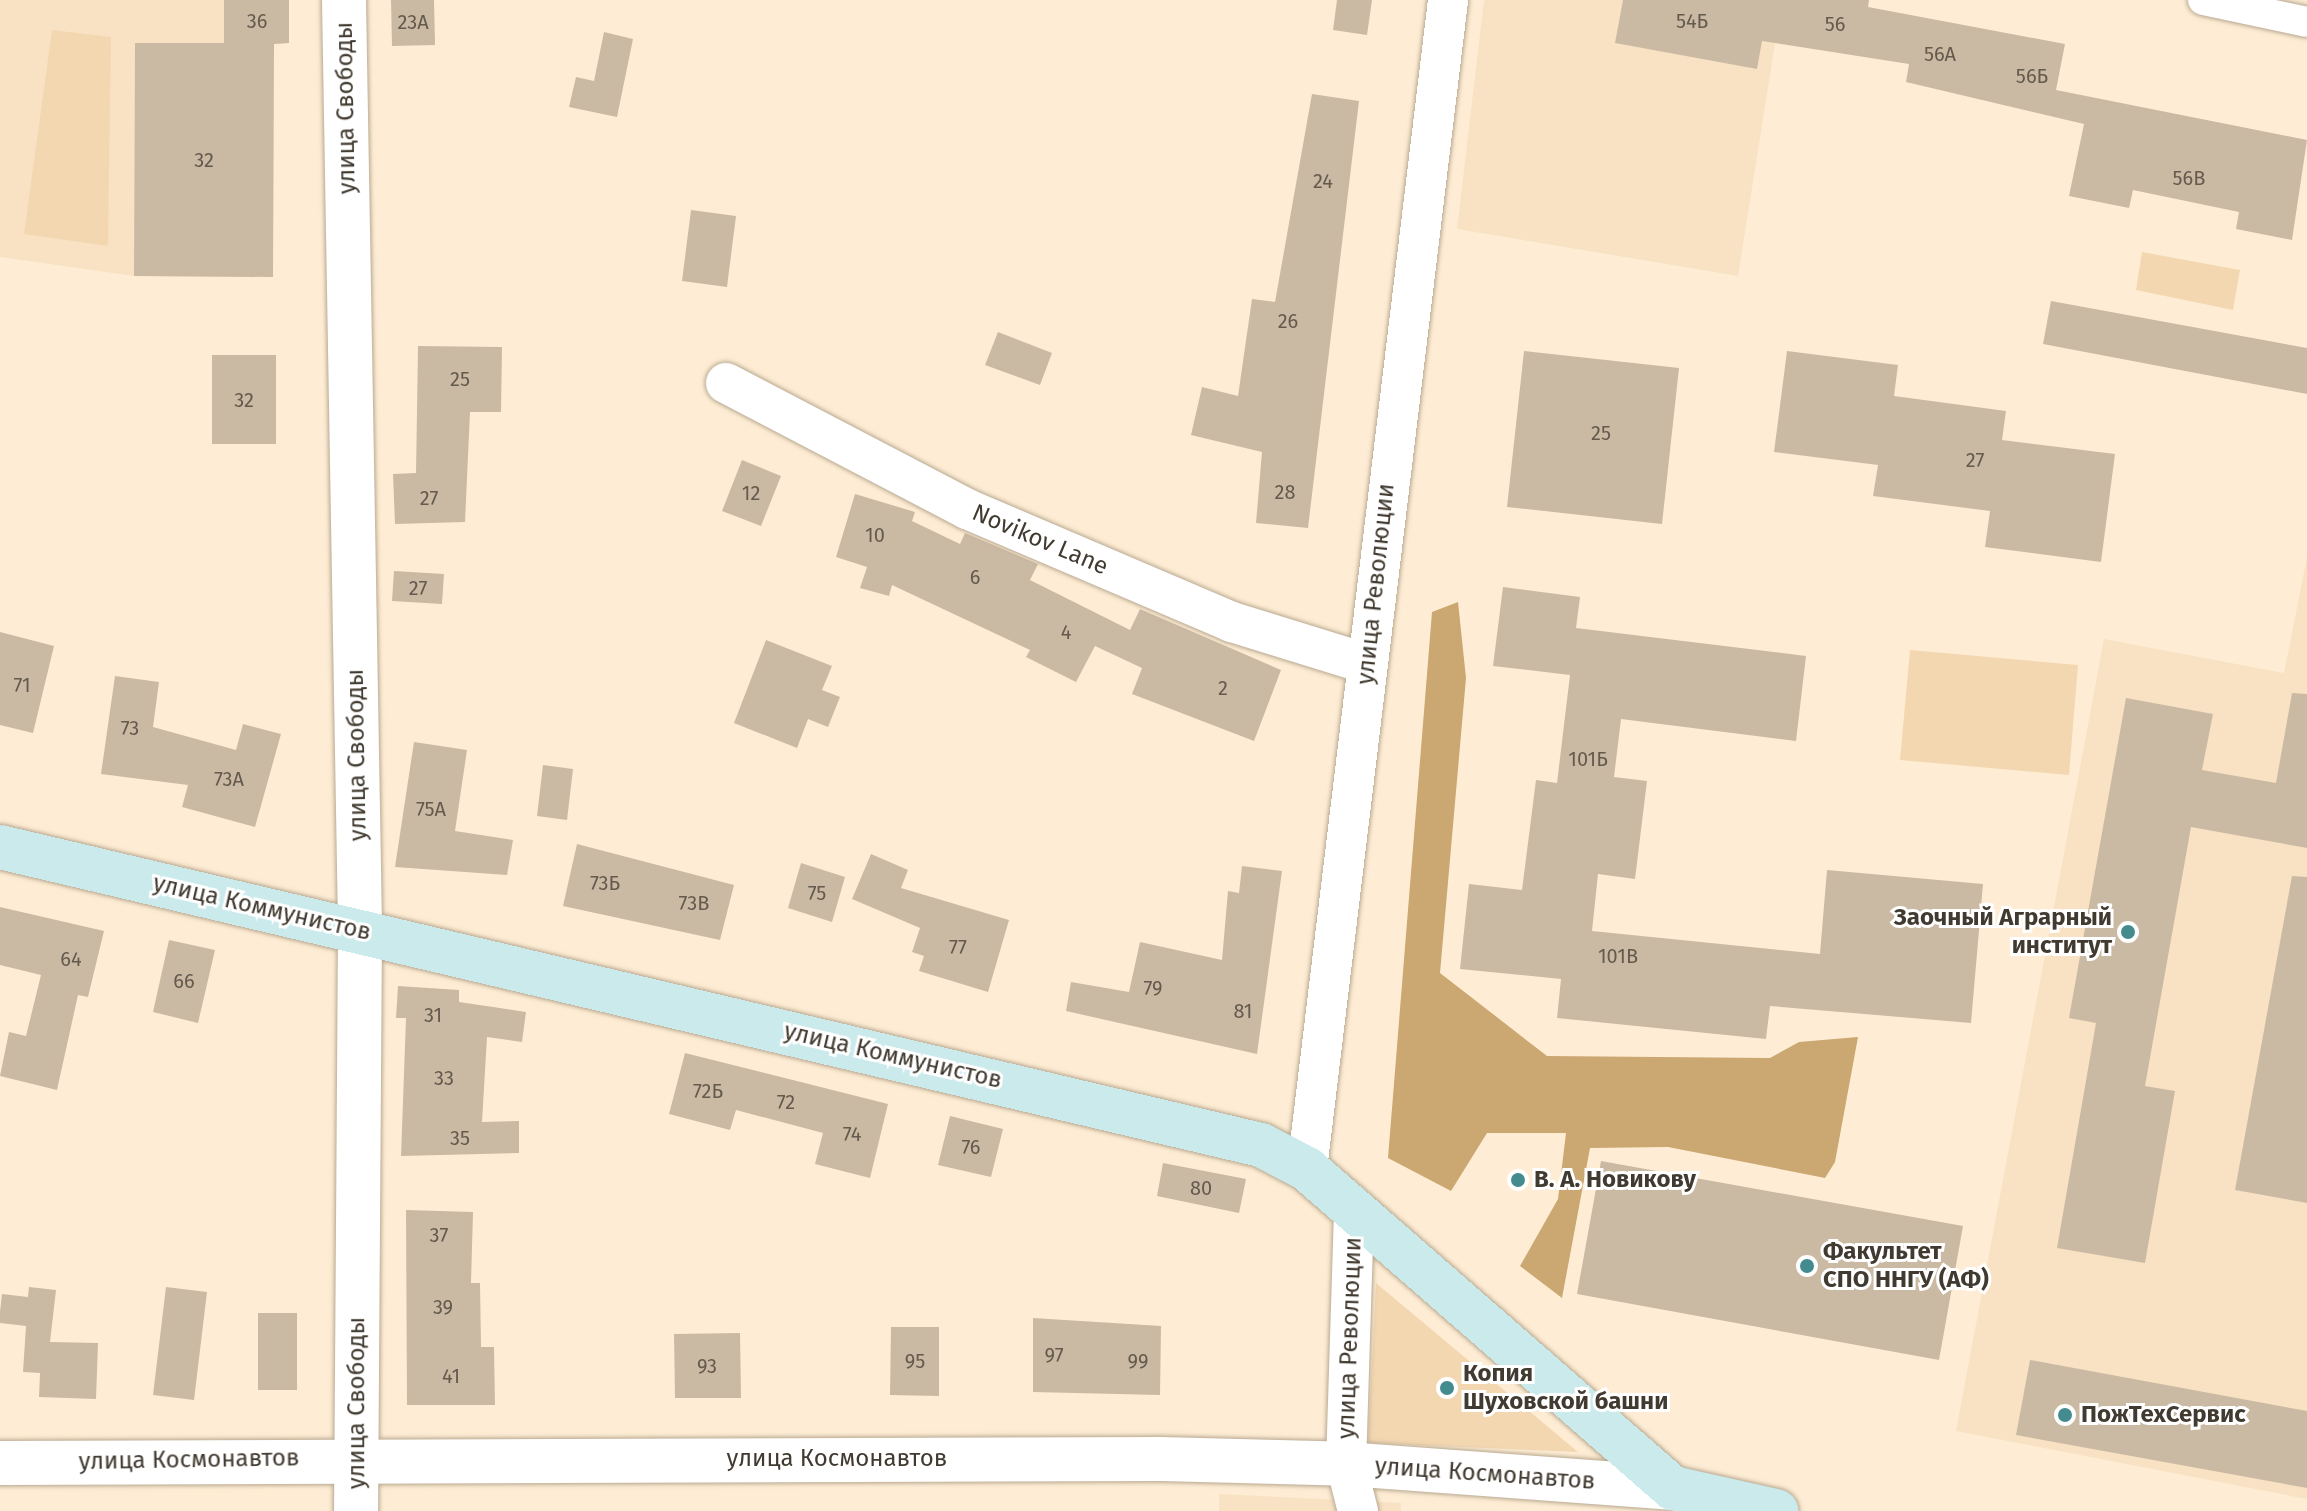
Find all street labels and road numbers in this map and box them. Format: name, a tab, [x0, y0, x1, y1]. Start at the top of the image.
street label: улица Свободы	[330, 22, 362, 194]
street label: улица Революции	[1351, 482, 1401, 686]
street label: Novikov Lane	[968, 498, 1112, 582]
street label: улица Свободы	[341, 669, 373, 841]
street label: улица Коммунистов	[150, 869, 374, 947]
street label: улица Коммунистов	[781, 1017, 1005, 1095]
street label: улица Революции	[1332, 1236, 1368, 1440]
street label: улица Свободы	[343, 1317, 371, 1489]
street label: улица Космонавтов	[78, 1444, 300, 1476]
street label: улица Космонавтов	[727, 1445, 947, 1473]
street label: улица Космонавтов	[1374, 1452, 1596, 1496]

